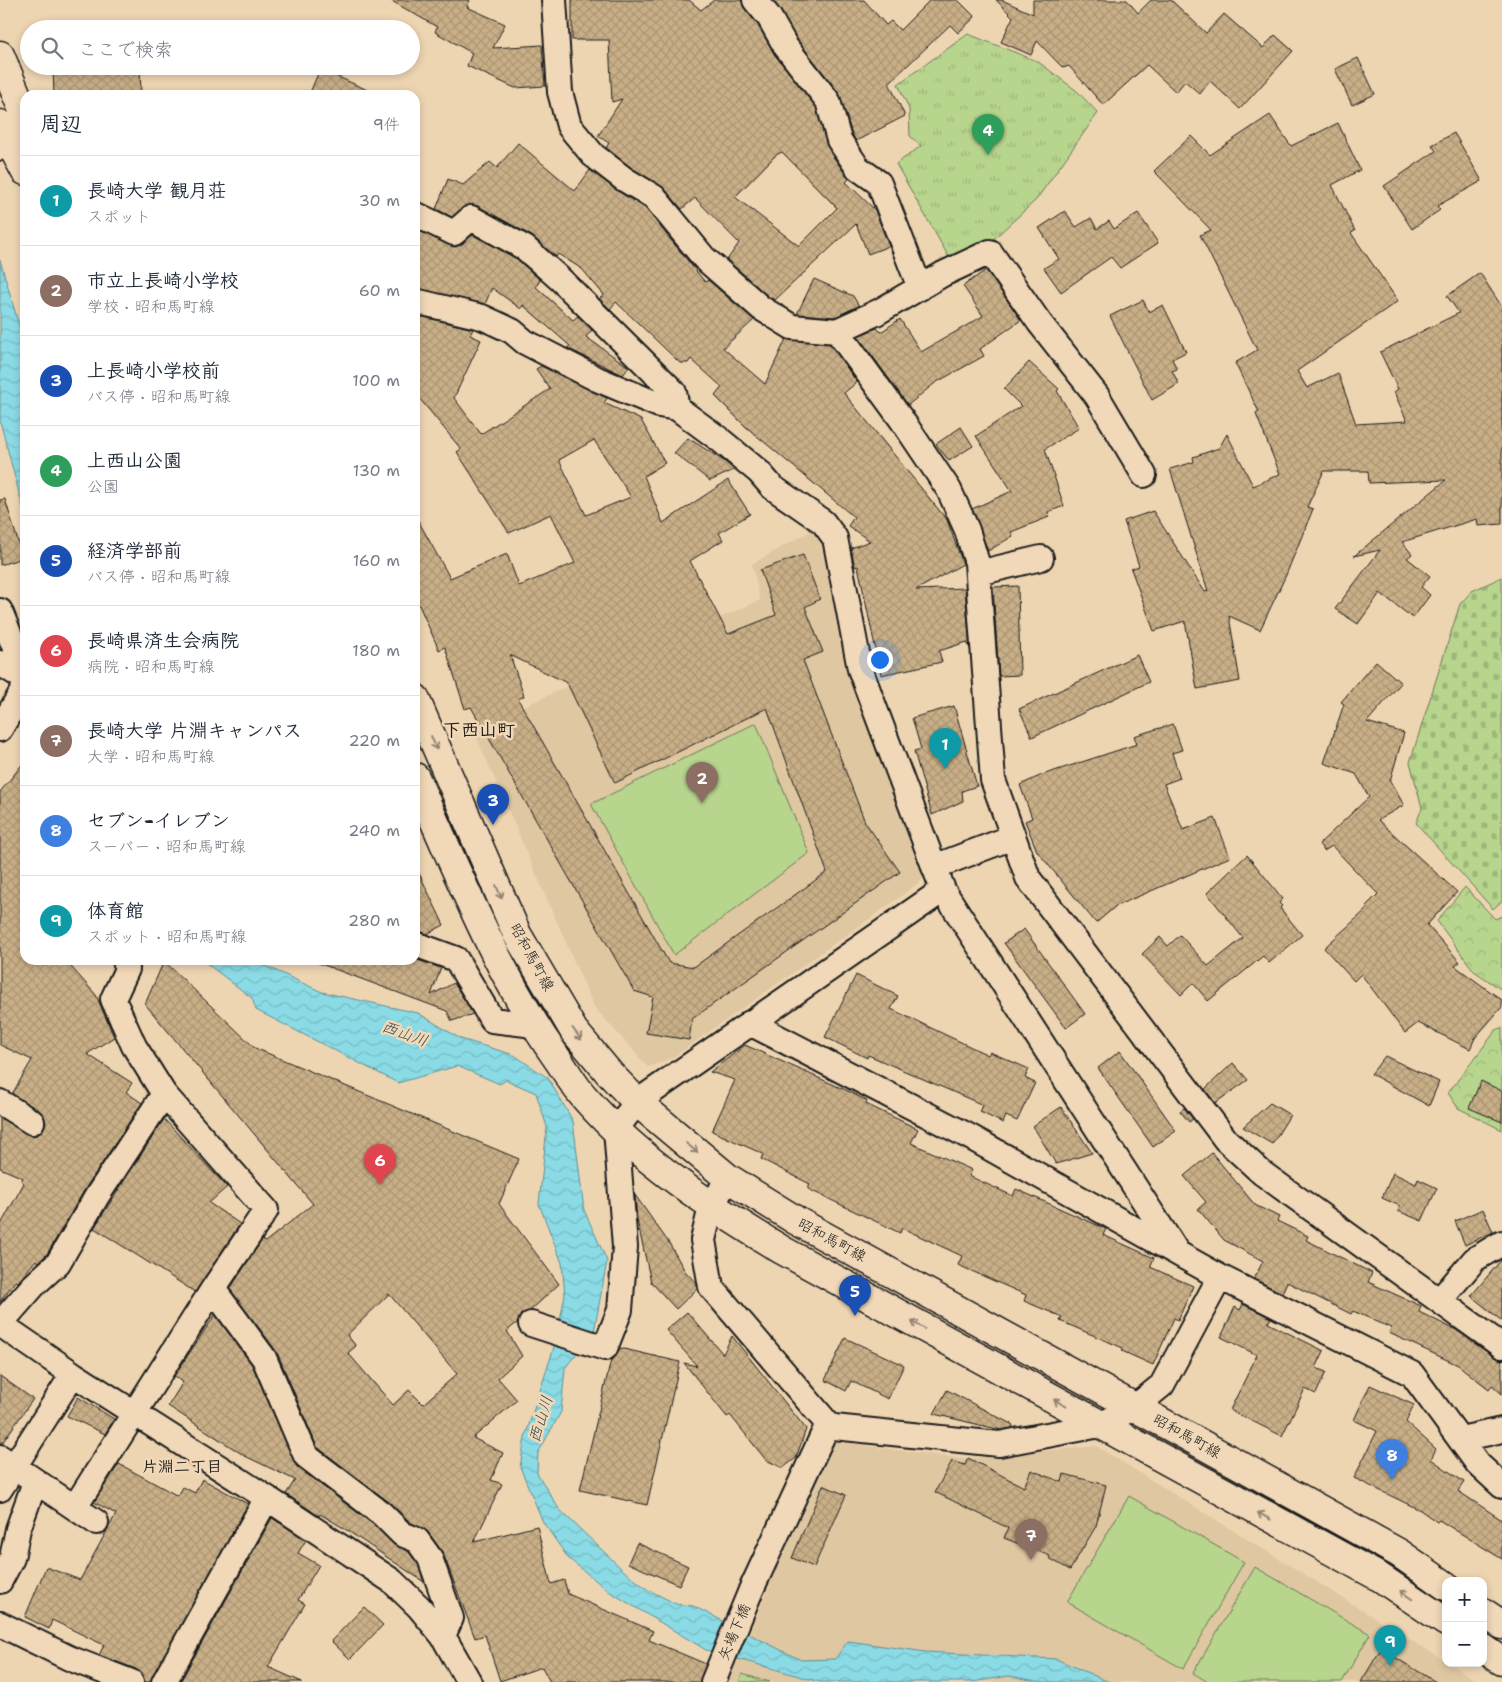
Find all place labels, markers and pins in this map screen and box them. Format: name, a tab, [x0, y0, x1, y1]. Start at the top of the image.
pin: 4	[972, 114, 1004, 155]
pin: 1	[929, 728, 961, 769]
pin: 2	[686, 762, 718, 803]
pin: 3	[477, 784, 509, 825]
pin: 6	[364, 1144, 396, 1185]
pin: 5	[839, 1275, 871, 1316]
pin: 8	[1376, 1439, 1408, 1480]
pin: 7	[1015, 1519, 1047, 1560]
pin: 9	[1374, 1625, 1406, 1666]

